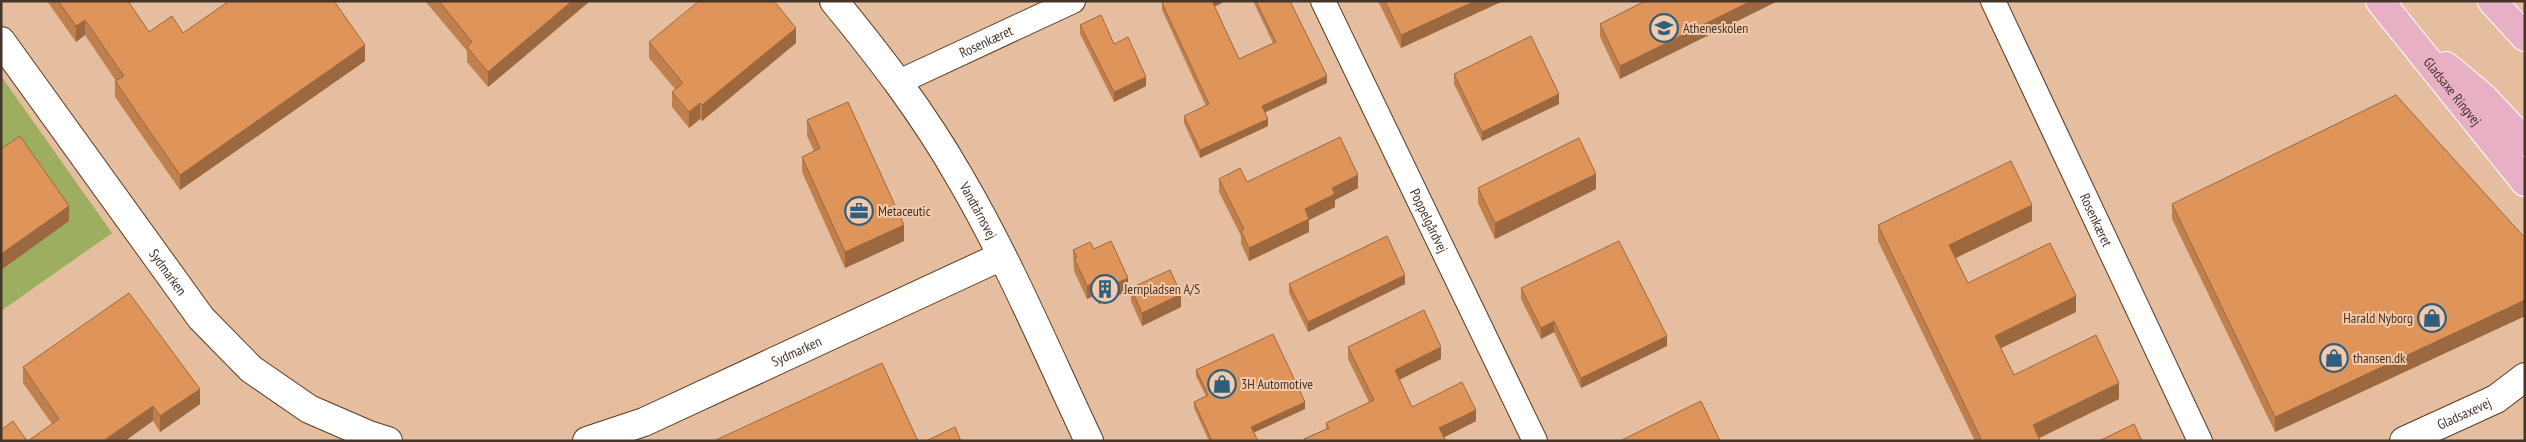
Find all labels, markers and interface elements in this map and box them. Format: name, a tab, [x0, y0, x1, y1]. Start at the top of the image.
school or university icon: Atheneskolen	[1649, 13, 1679, 43]
place label: Atheneskolen	[1683, 19, 1748, 37]
street label: Rosenkæret	[956, 21, 1016, 62]
street label: Gladsaxe Ringvej	[2420, 54, 2485, 129]
street label: Vandtårnsvej	[955, 178, 1001, 242]
street label: Poppelgårdvej	[1406, 186, 1452, 256]
street label: Rosenkæret	[2076, 190, 2116, 250]
office icon: Metaceutic	[844, 196, 874, 226]
place label: Metaceutic	[878, 202, 931, 220]
street label: Sydmarken	[145, 245, 191, 299]
building icon: Jernpladsen A/S	[1090, 274, 1120, 304]
place label: Jernpladsen A/S	[1123, 280, 1200, 298]
shop icon: Harald Nyborg	[2417, 303, 2447, 333]
place label: Harald Nyborg	[2343, 309, 2413, 327]
street label: Sydmarken	[768, 332, 824, 371]
shop icon: thansen.dk	[2319, 343, 2349, 373]
place label: thansen.dk	[2353, 349, 2406, 367]
shop icon: 3H Automotive	[1207, 369, 1237, 399]
place label: 3H Automotive	[1241, 375, 1313, 393]
street label: Gladsaxevej	[2434, 393, 2494, 434]

